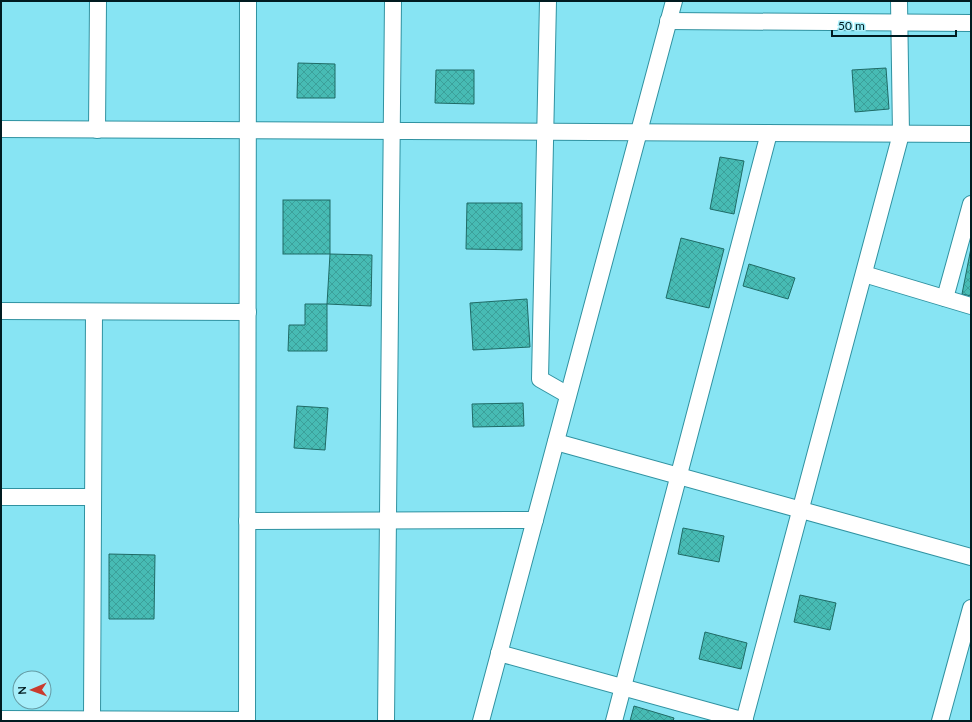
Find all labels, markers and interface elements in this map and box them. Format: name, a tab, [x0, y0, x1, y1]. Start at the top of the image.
scale bar	[832, 12, 956, 38]
text: 50 m	[838, 18, 865, 33]
north arrow	[12, 670, 52, 710]
text: N	[15, 686, 28, 695]

